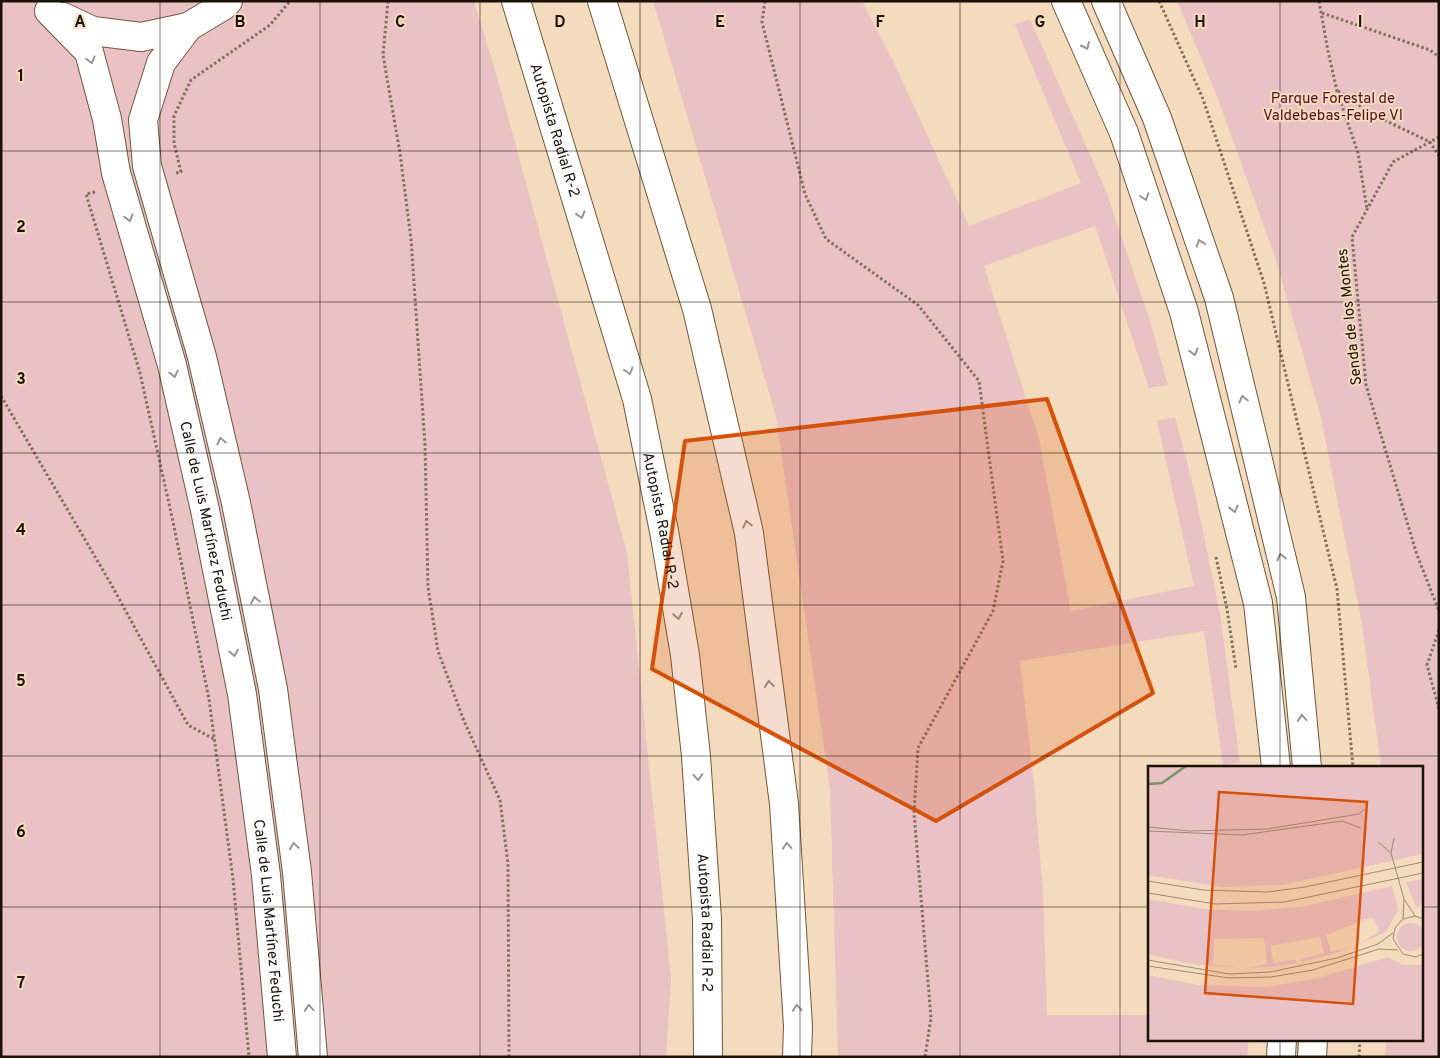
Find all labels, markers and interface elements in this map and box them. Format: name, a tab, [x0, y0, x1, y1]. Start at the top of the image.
text: A	[74, 13, 86, 33]
text: B	[234, 13, 246, 33]
text: C	[395, 13, 405, 33]
text: D	[554, 13, 566, 33]
text: E	[715, 13, 725, 33]
text: F	[875, 13, 885, 33]
text: G	[1035, 13, 1045, 33]
text: H	[1194, 13, 1206, 33]
text: I	[1358, 13, 1362, 33]
one-way arrow	[1079, 41, 1090, 50]
one-way arrow	[86, 56, 96, 64]
street label: Autopista Radial R-2	[525, 61, 583, 200]
text: 1	[18, 67, 24, 87]
park label: Parque Forestal de Valdebebas-Felipe VI	[1263, 90, 1403, 126]
one-way arrow	[1140, 192, 1150, 201]
one-way arrow	[576, 211, 586, 219]
one-way arrow	[123, 213, 133, 222]
text: 2	[16, 218, 26, 238]
one-way arrow	[1196, 239, 1206, 248]
street label: Senda de los Montes	[1334, 248, 1367, 386]
one-way arrow	[1188, 347, 1199, 356]
one-way arrow	[623, 366, 633, 374]
text: 3	[16, 370, 26, 390]
one-way arrow	[168, 370, 179, 379]
one-way arrow	[1238, 395, 1249, 404]
street label: Calle de Luis Martínez Feduchi	[174, 420, 235, 623]
one-way arrow	[216, 436, 227, 445]
street label: Autopista Radial R-2	[637, 451, 682, 591]
one-way arrow	[1228, 505, 1239, 514]
one-way arrow	[742, 519, 753, 528]
text: 4	[16, 521, 26, 541]
one-way arrow	[1276, 553, 1287, 562]
one-way arrow	[250, 595, 261, 604]
one-way arrow	[672, 612, 683, 620]
one-way arrow	[228, 648, 238, 657]
text: 5	[16, 672, 26, 692]
one-way arrow	[764, 680, 775, 688]
one-way arrow	[1297, 714, 1308, 722]
inset map	[1148, 766, 1422, 1040]
one-way arrow	[692, 773, 703, 781]
street label: Calle de Luis Martínez Feduchi	[248, 818, 287, 1023]
text: 6	[16, 823, 26, 843]
one-way arrow	[289, 842, 300, 850]
one-way arrow	[782, 842, 793, 850]
street label: Autopista Radial R-2	[692, 853, 716, 992]
text: 7	[17, 974, 25, 994]
one-way arrow	[304, 1004, 315, 1012]
one-way arrow	[792, 1004, 803, 1012]

